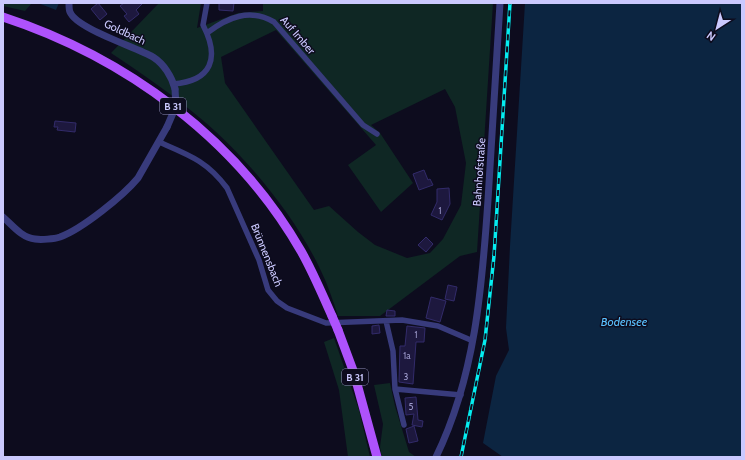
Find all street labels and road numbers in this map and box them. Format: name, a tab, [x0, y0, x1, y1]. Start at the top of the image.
street label: Auf Imber	[278, 13, 319, 57]
street label: Goldbach	[102, 16, 148, 48]
road number: B 31	[160, 98, 186, 114]
street label: Bahnhofstraße	[470, 137, 488, 207]
street label: Brünnensbach	[248, 221, 286, 289]
road number: B 31	[342, 369, 368, 385]

